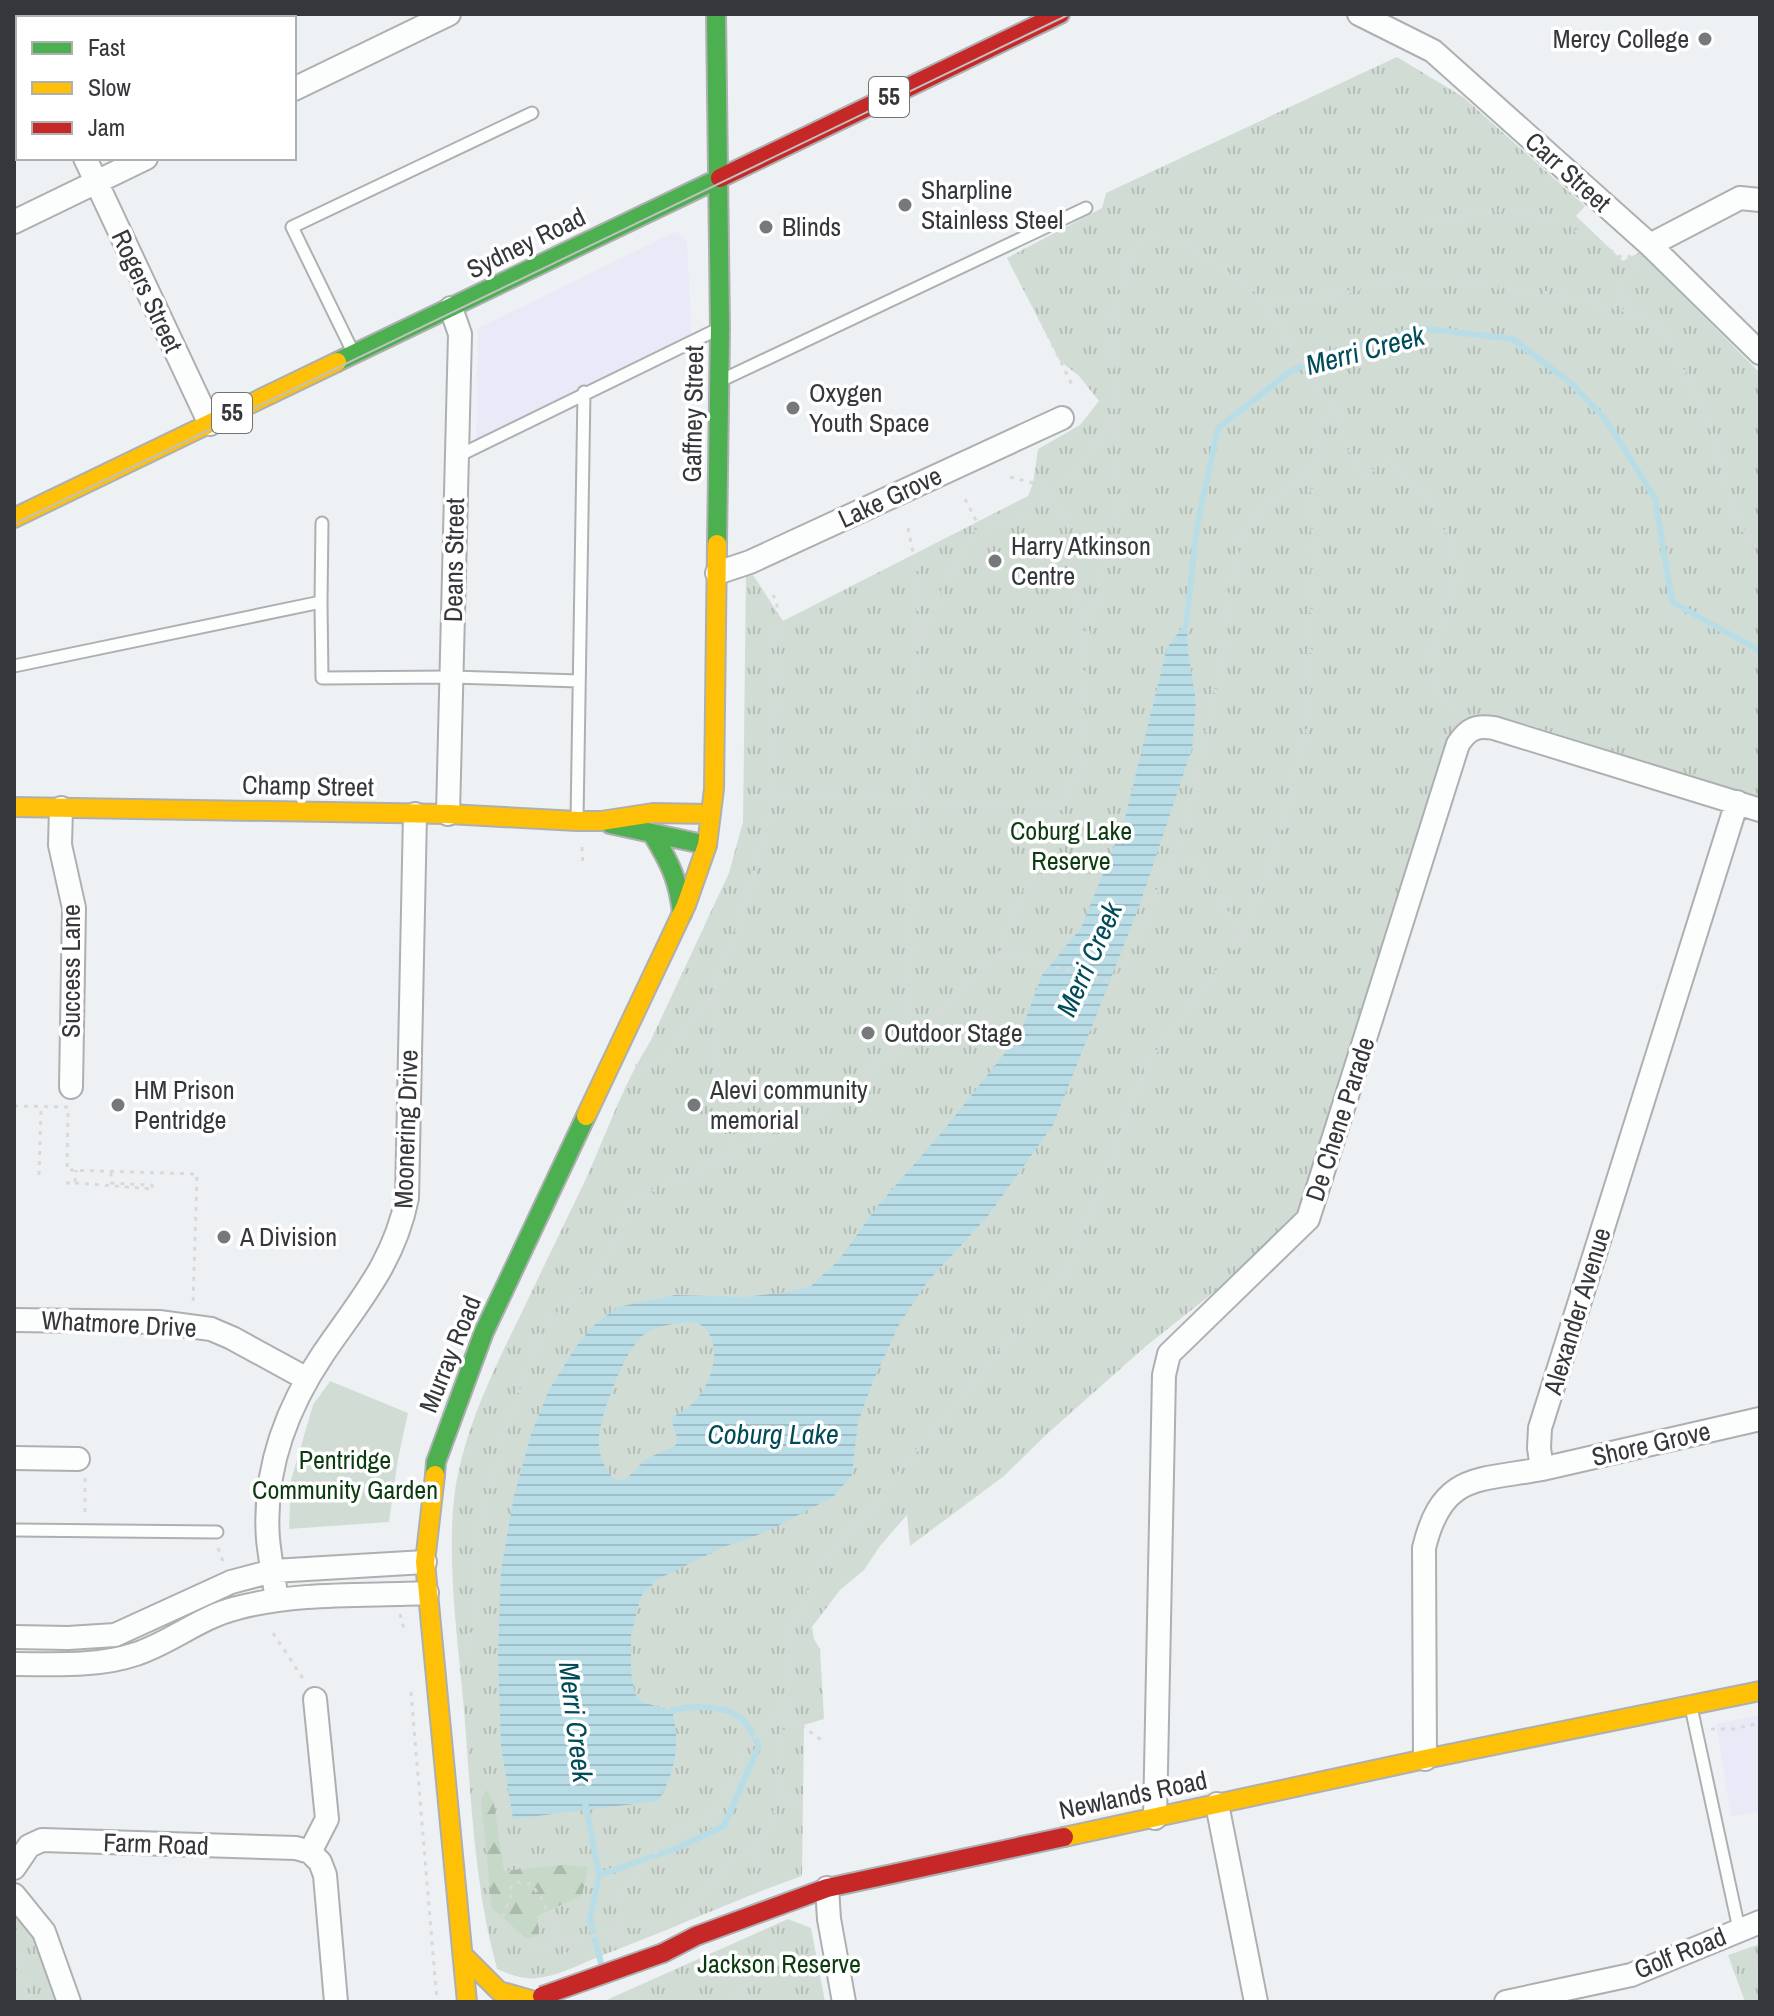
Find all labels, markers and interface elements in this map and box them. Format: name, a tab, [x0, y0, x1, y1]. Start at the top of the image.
legend	[16, 16, 296, 160]
place label: Mercy College	[1553, 21, 1689, 56]
marker: Mercy College	[1696, 30, 1714, 48]
text: Fast	[88, 31, 126, 63]
text: Slow	[88, 71, 131, 103]
road number: 55	[869, 77, 909, 117]
text: Jam	[88, 111, 125, 143]
street label: Carr Street	[1518, 124, 1619, 220]
place label: Sharpline Stainless Steel	[921, 172, 1063, 237]
marker: Sharpline Stainless Steel	[896, 196, 914, 214]
street label: Sydney Road	[461, 199, 591, 286]
place label: Blinds	[782, 209, 841, 244]
marker: Blinds	[757, 218, 775, 236]
street label: Rogers Street	[104, 224, 191, 358]
water label: Merri Creek	[1302, 316, 1430, 384]
street label: Gaffney Street	[674, 345, 711, 483]
place label: Oxygen Youth Space	[809, 375, 929, 440]
road number: 55	[212, 393, 252, 433]
marker: Oxygen Youth Space	[784, 399, 802, 417]
street label: Lake Grove	[832, 457, 947, 536]
street label: Deans Street	[435, 497, 472, 623]
place label: Harry Atkinson Centre	[1011, 528, 1151, 593]
marker: Harry Atkinson Centre	[986, 552, 1004, 570]
street label: Champ Street	[242, 767, 374, 804]
park label: Coburg Lake Reserve	[1010, 813, 1132, 878]
water label: Merri Creek	[1047, 895, 1132, 1022]
street label: Success Lane	[53, 904, 88, 1038]
place label: Outdoor Stage	[884, 1015, 1023, 1050]
marker: Outdoor Stage	[859, 1024, 877, 1042]
street label: De Chene Parade	[1297, 1032, 1383, 1205]
street label: Moonering Drive	[385, 1049, 426, 1209]
place label: HM Prison Pentridge	[134, 1072, 235, 1137]
place label: Alevi community memorial	[709, 1072, 868, 1137]
marker: HM Prison Pentridge	[109, 1096, 127, 1114]
marker: Alevi community memorial	[685, 1096, 703, 1114]
place label: A Division	[239, 1219, 337, 1254]
street label: Alexander Avenue	[1534, 1223, 1619, 1400]
marker: A Division	[215, 1228, 233, 1246]
street label: Murray Road	[410, 1290, 489, 1417]
street label: Whatmore Drive	[41, 1302, 197, 1345]
street label: Shore Grove	[1588, 1413, 1714, 1474]
water label: Coburg Lake	[707, 1415, 839, 1453]
park label: Pentridge Community Garden	[252, 1442, 438, 1507]
water label: Merri Creek	[550, 1660, 602, 1786]
street label: Newlands Road	[1056, 1762, 1210, 1827]
street label: Farm Road	[103, 1824, 209, 1863]
street label: Golf Road	[1629, 1918, 1731, 1987]
park label: Jackson Reserve	[697, 1946, 861, 1981]

